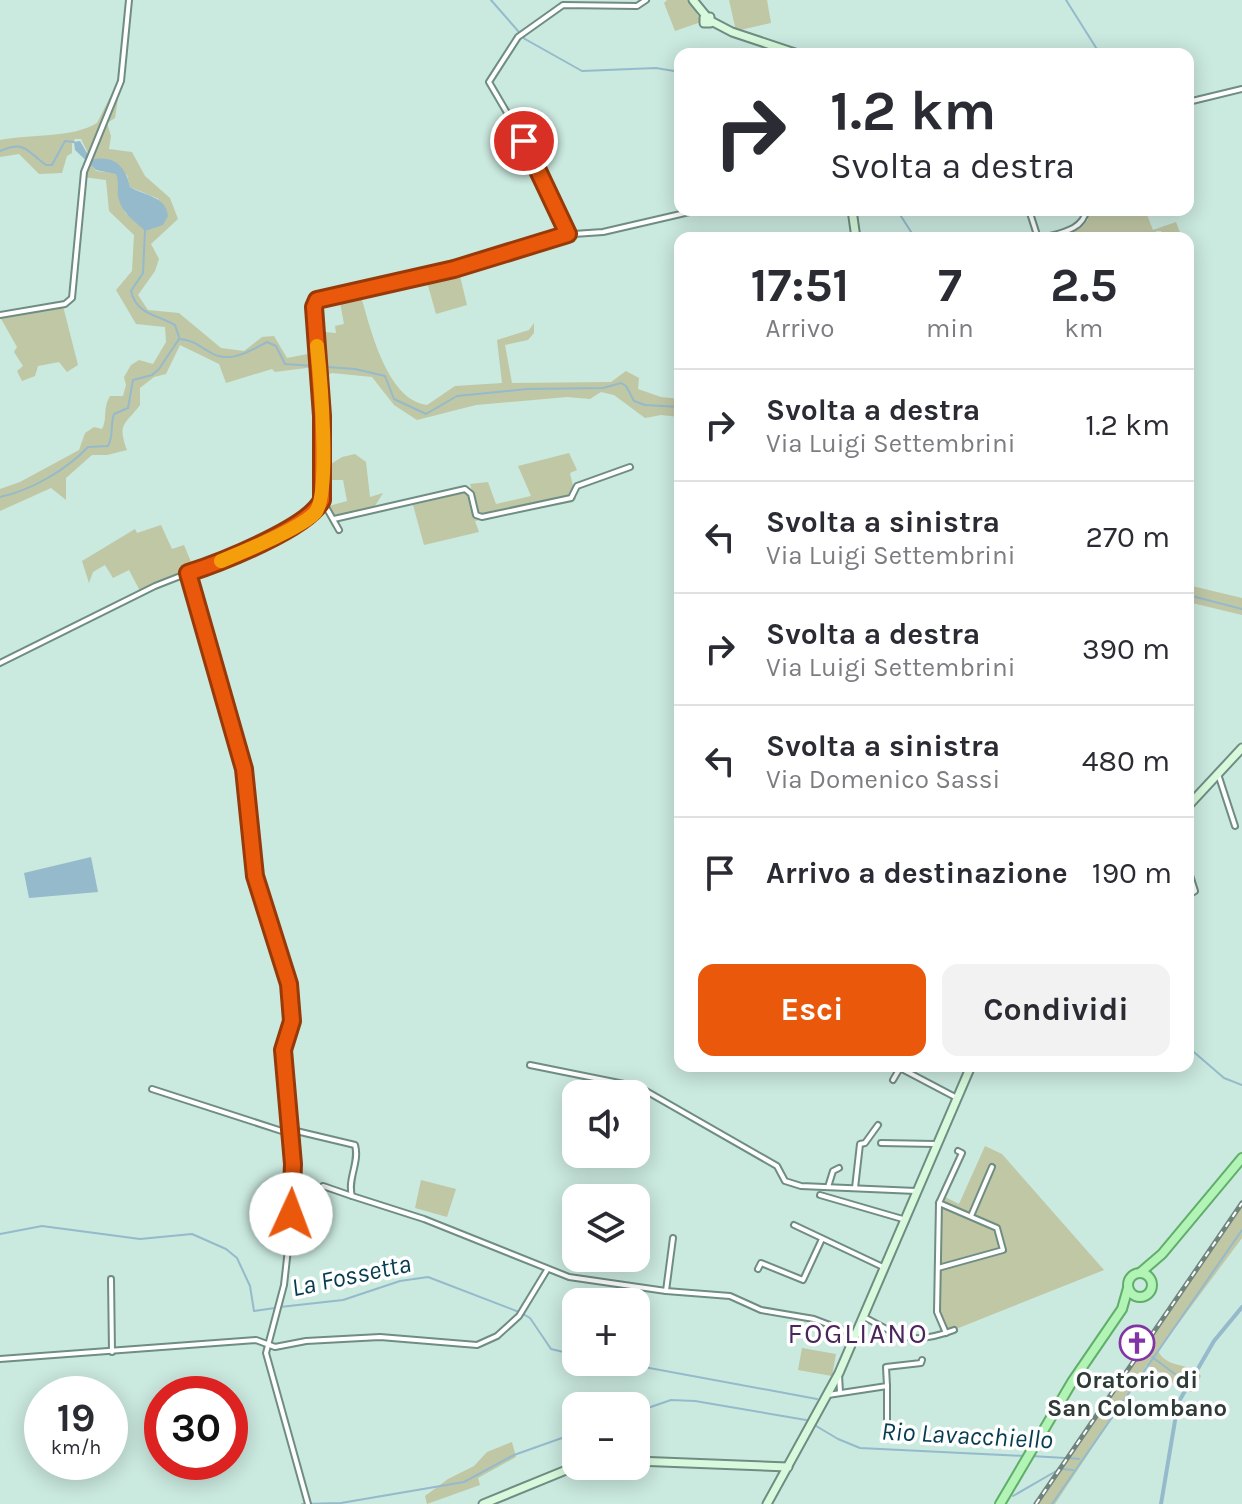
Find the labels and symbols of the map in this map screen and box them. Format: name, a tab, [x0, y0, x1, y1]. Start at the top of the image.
pin	[490, 107, 558, 175]
position arrow	[249, 1172, 333, 1256]
water label: La Fossetta	[289, 1248, 414, 1303]
district label: FOGLIANO	[787, 1317, 929, 1350]
church icon: Oratorio di San Colombano	[1118, 1324, 1156, 1362]
place label: Oratorio di San Colombano	[1047, 1366, 1227, 1422]
speed limit sign: 30	[144, 1376, 248, 1480]
water label: Rio Lavacchiello	[880, 1416, 1054, 1455]

